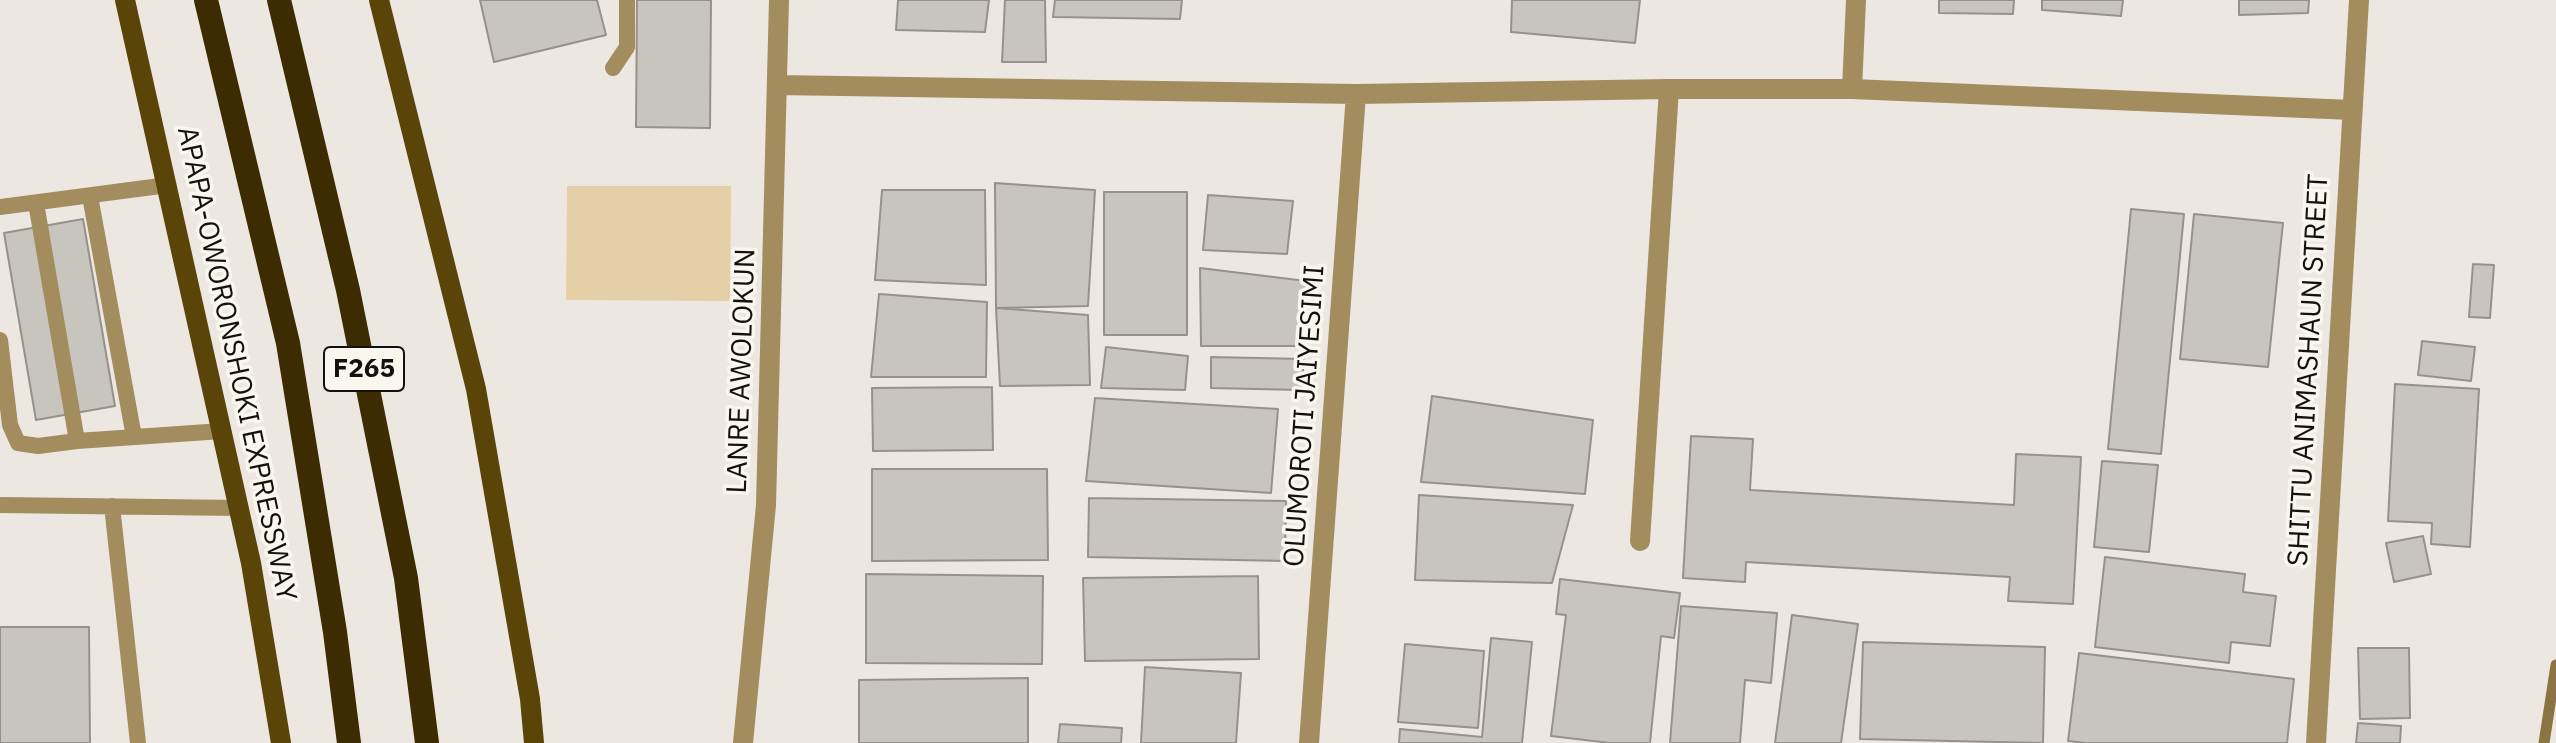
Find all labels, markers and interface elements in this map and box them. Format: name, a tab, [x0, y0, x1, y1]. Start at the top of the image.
street label: APAPA-OWORONSHOKI EXPRESSWAY	[169, 124, 303, 604]
street label: SHITTU ANIMASHAUN STREET	[2282, 173, 2336, 567]
street label: LANRE AWOLOKUN	[721, 248, 763, 494]
street label: OLUMOROTI JAIYESIMI	[1278, 264, 1332, 568]
road number: F265	[324, 347, 404, 391]

